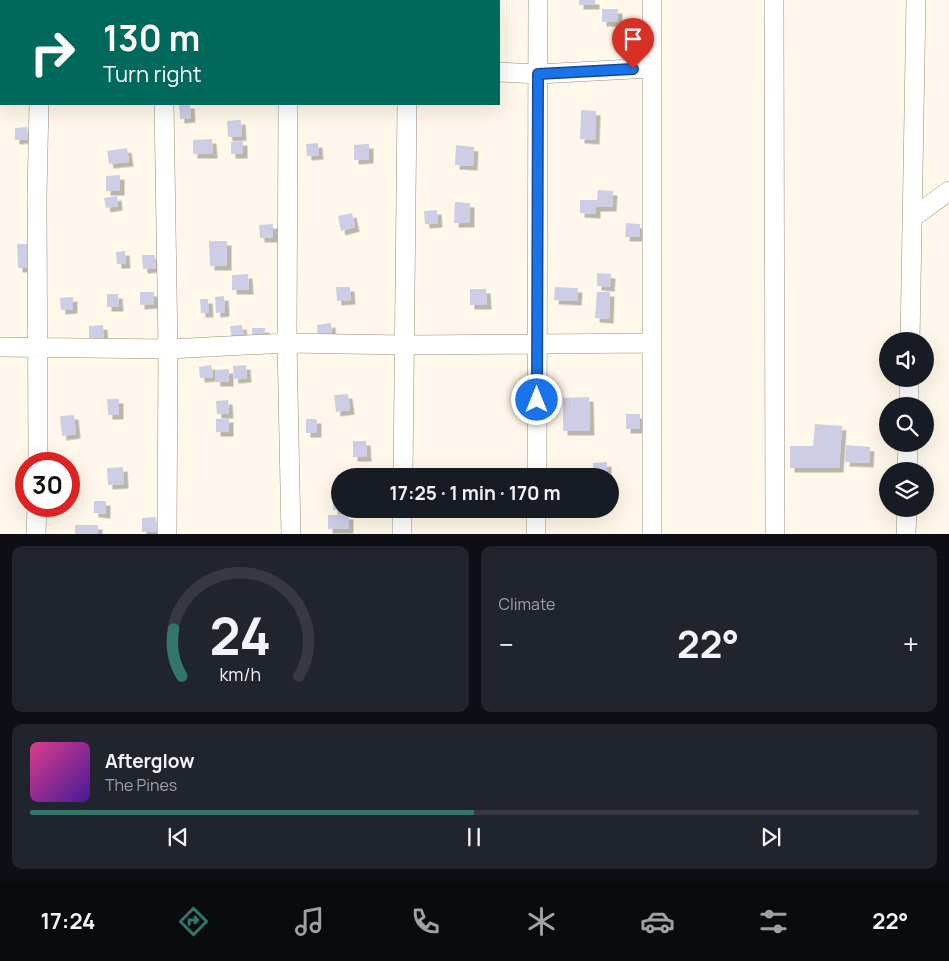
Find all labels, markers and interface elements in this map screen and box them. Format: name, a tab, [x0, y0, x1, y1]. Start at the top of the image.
text: 130 m	[103, 14, 200, 62]
pin	[612, 18, 654, 69]
icon: right	[20, 20, 85, 85]
icon: arrive	[619, 25, 647, 53]
text: Turn right	[103, 59, 201, 89]
map controls	[879, 332, 934, 517]
button: sound	[879, 332, 934, 387]
position arrow	[510, 373, 562, 425]
button: search	[879, 397, 934, 452]
speed limit sign: 30	[15, 452, 80, 517]
button: layers	[879, 462, 934, 517]
text: 17:25 · 1 min · 170 m	[389, 480, 561, 506]
text: Climate	[499, 593, 555, 615]
text: 24	[209, 600, 271, 671]
text: 22°	[677, 617, 739, 669]
text: −	[499, 625, 514, 663]
text: +	[903, 625, 919, 663]
text: km/h	[219, 662, 261, 686]
text: Afterglow	[105, 748, 194, 774]
text: The Pines	[105, 774, 177, 796]
icon: previous	[164, 823, 192, 851]
icon: pause	[460, 823, 488, 851]
icon: next	[757, 823, 785, 851]
icon: directions	[176, 904, 211, 939]
icon: music	[292, 904, 327, 939]
icon: phone	[408, 904, 443, 939]
icon: climate	[524, 904, 559, 939]
icon: car	[640, 904, 675, 939]
icon: filters	[756, 904, 791, 939]
text: 17:24	[40, 906, 95, 936]
text: 22°	[872, 906, 908, 936]

